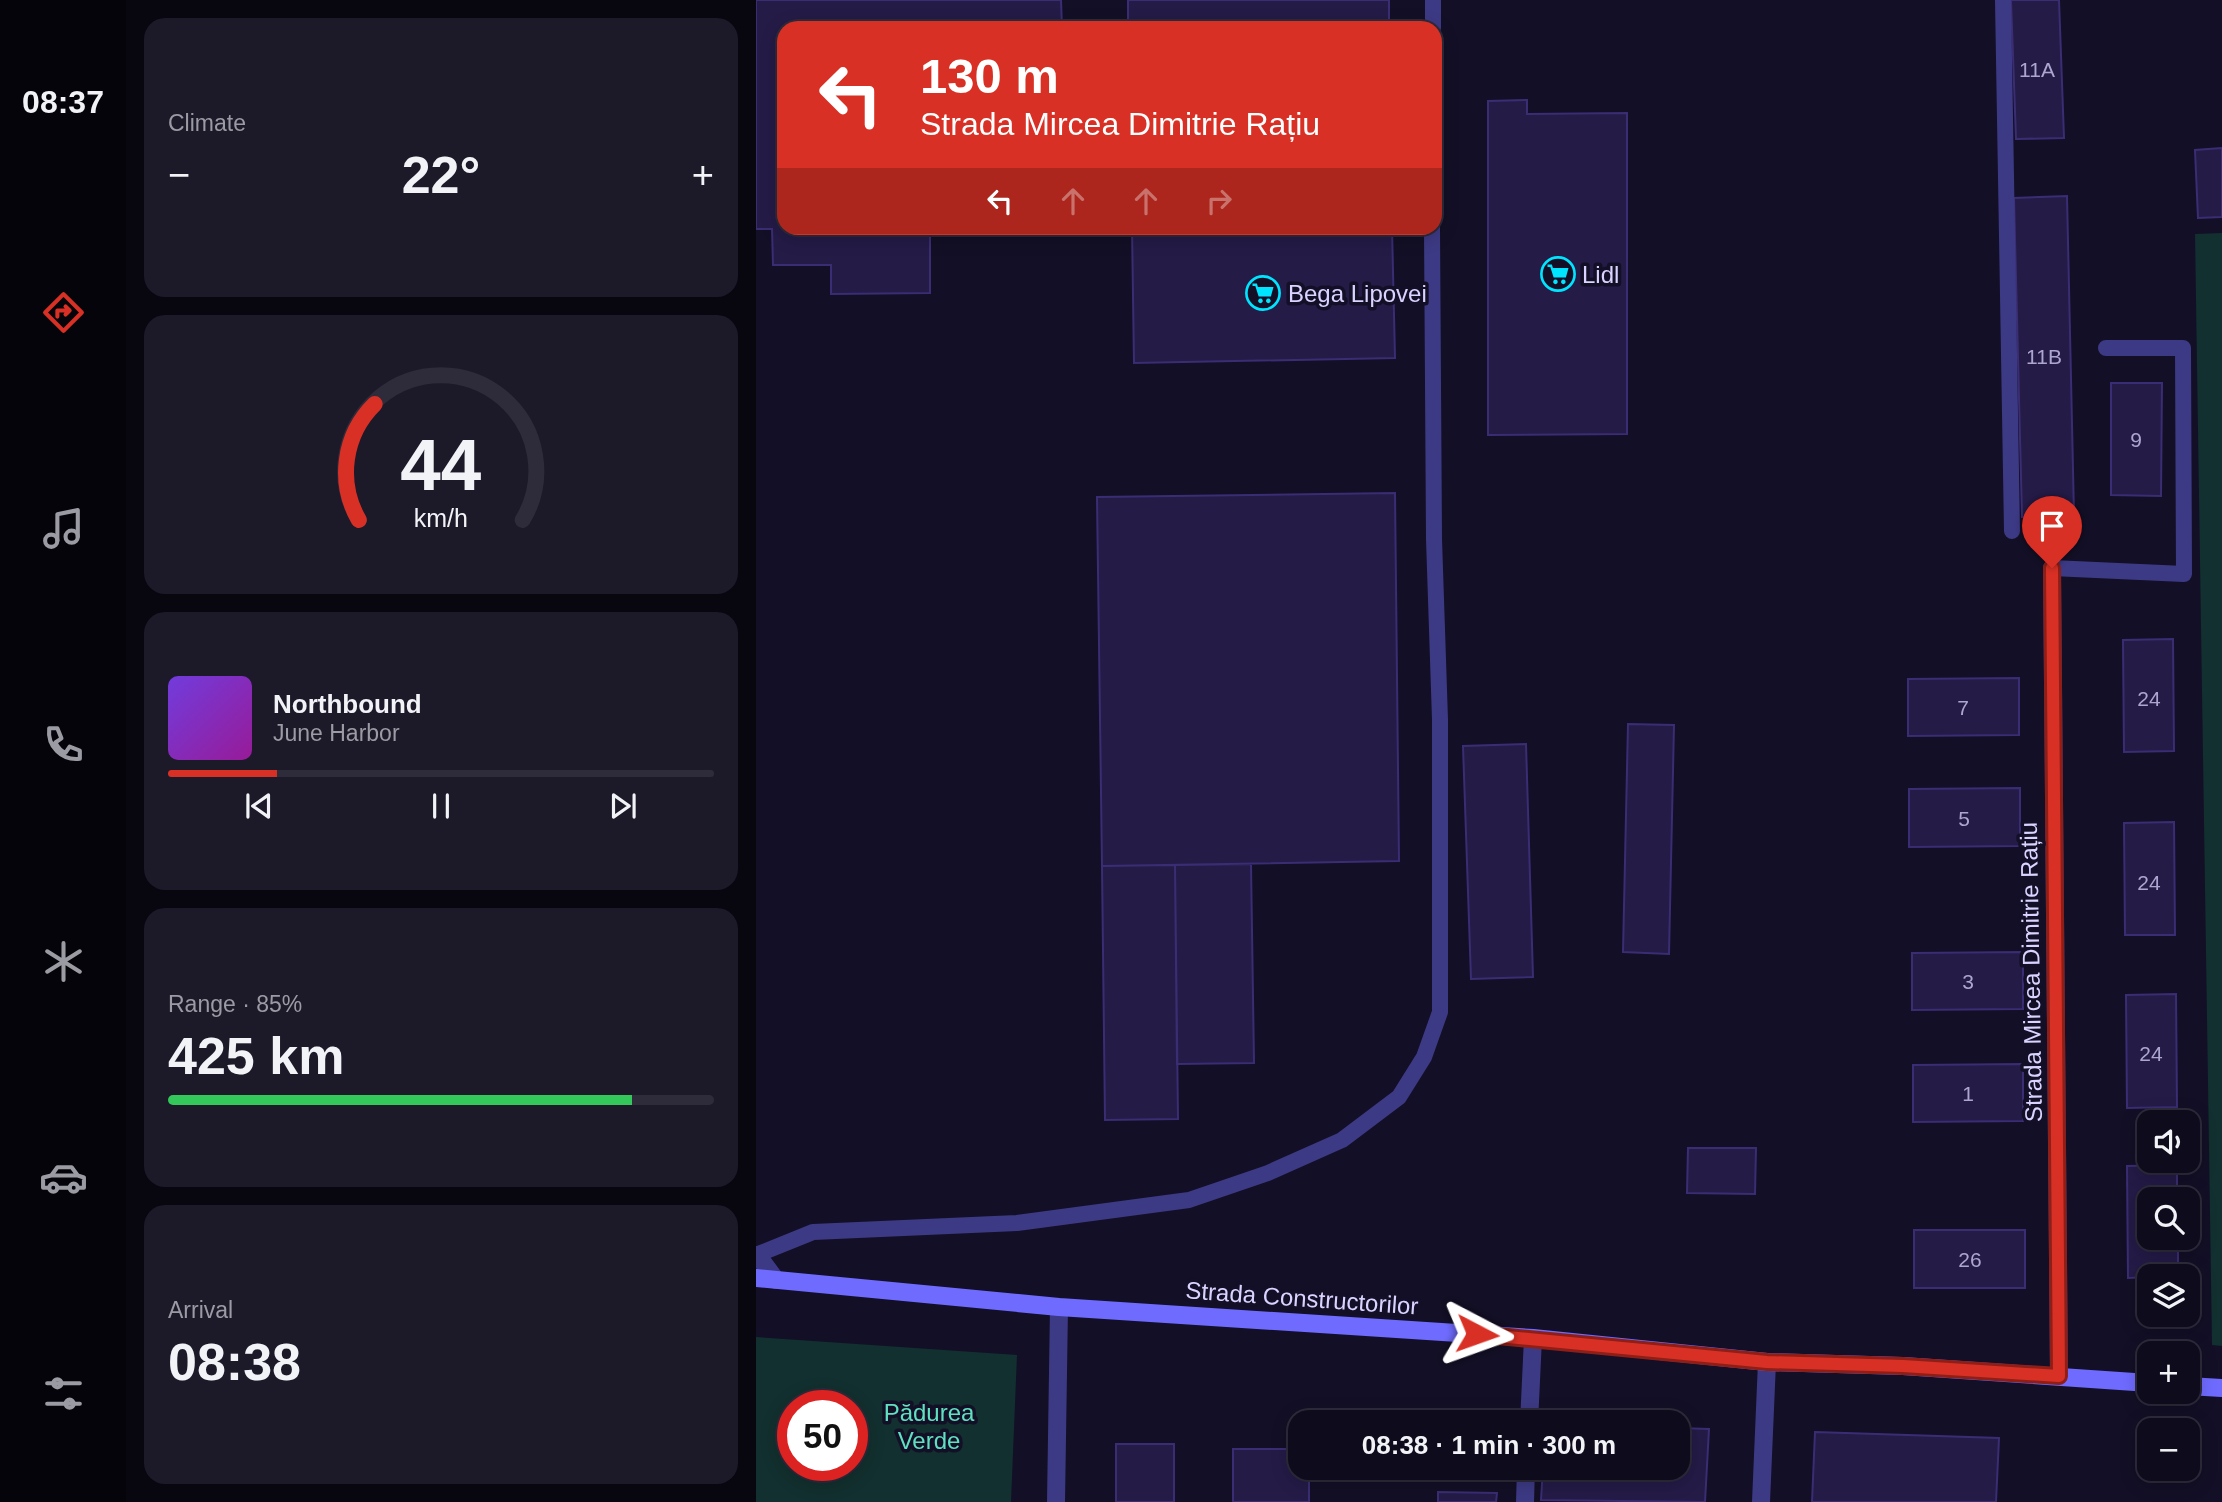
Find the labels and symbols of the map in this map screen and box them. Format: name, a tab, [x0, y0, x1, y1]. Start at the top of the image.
house number: 11A	[2019, 58, 2055, 81]
supermarket icon: Lidl	[1539, 255, 1577, 293]
place label: Lidl	[1582, 261, 1619, 288]
supermarket icon: Bega Lipovei	[1244, 274, 1282, 312]
place label: Bega Lipovei	[1288, 280, 1427, 307]
house number: 11B	[2026, 345, 2062, 368]
house number: 9	[2130, 428, 2142, 451]
pin	[2022, 496, 2082, 568]
house number: 24	[2137, 687, 2161, 710]
house number: 7	[1957, 696, 1969, 719]
house number: 5	[1958, 807, 1970, 830]
street label: Strada Mircea Dimitrie Rațiu	[2015, 822, 2047, 1122]
house number: 24	[2137, 871, 2161, 894]
house number: 3	[1962, 970, 1974, 993]
house number: 24	[2139, 1042, 2163, 1065]
house number: 1	[1962, 1082, 1974, 1105]
house number: 26	[1958, 1248, 1982, 1271]
street label: Strada Constructorilor	[1185, 1276, 1419, 1320]
position arrow	[1440, 1297, 1514, 1371]
speed limit sign: 50	[777, 1390, 868, 1481]
park label: Pădurea Verde	[884, 1399, 975, 1454]

